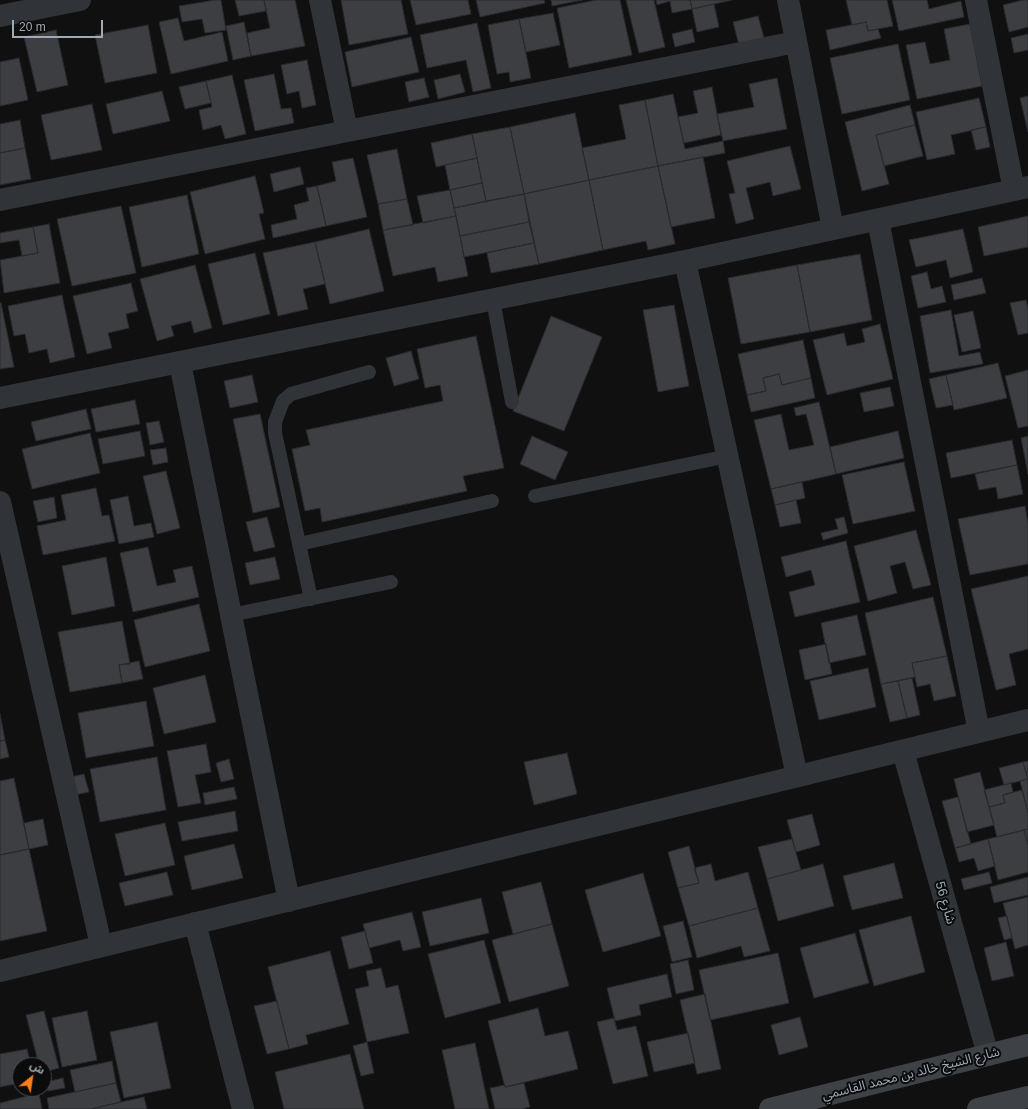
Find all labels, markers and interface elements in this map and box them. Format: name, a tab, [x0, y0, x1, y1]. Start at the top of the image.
scale bar	[14, 12, 105, 38]
text: 20 m	[19, 20, 46, 34]
street label: شارع 56	[932, 880, 958, 926]
street label: شارع الشيخ خالد بن محمد القاسمي	[821, 1044, 1001, 1104]
north arrow	[12, 1057, 52, 1097]
text: ش	[28, 1059, 47, 1076]

